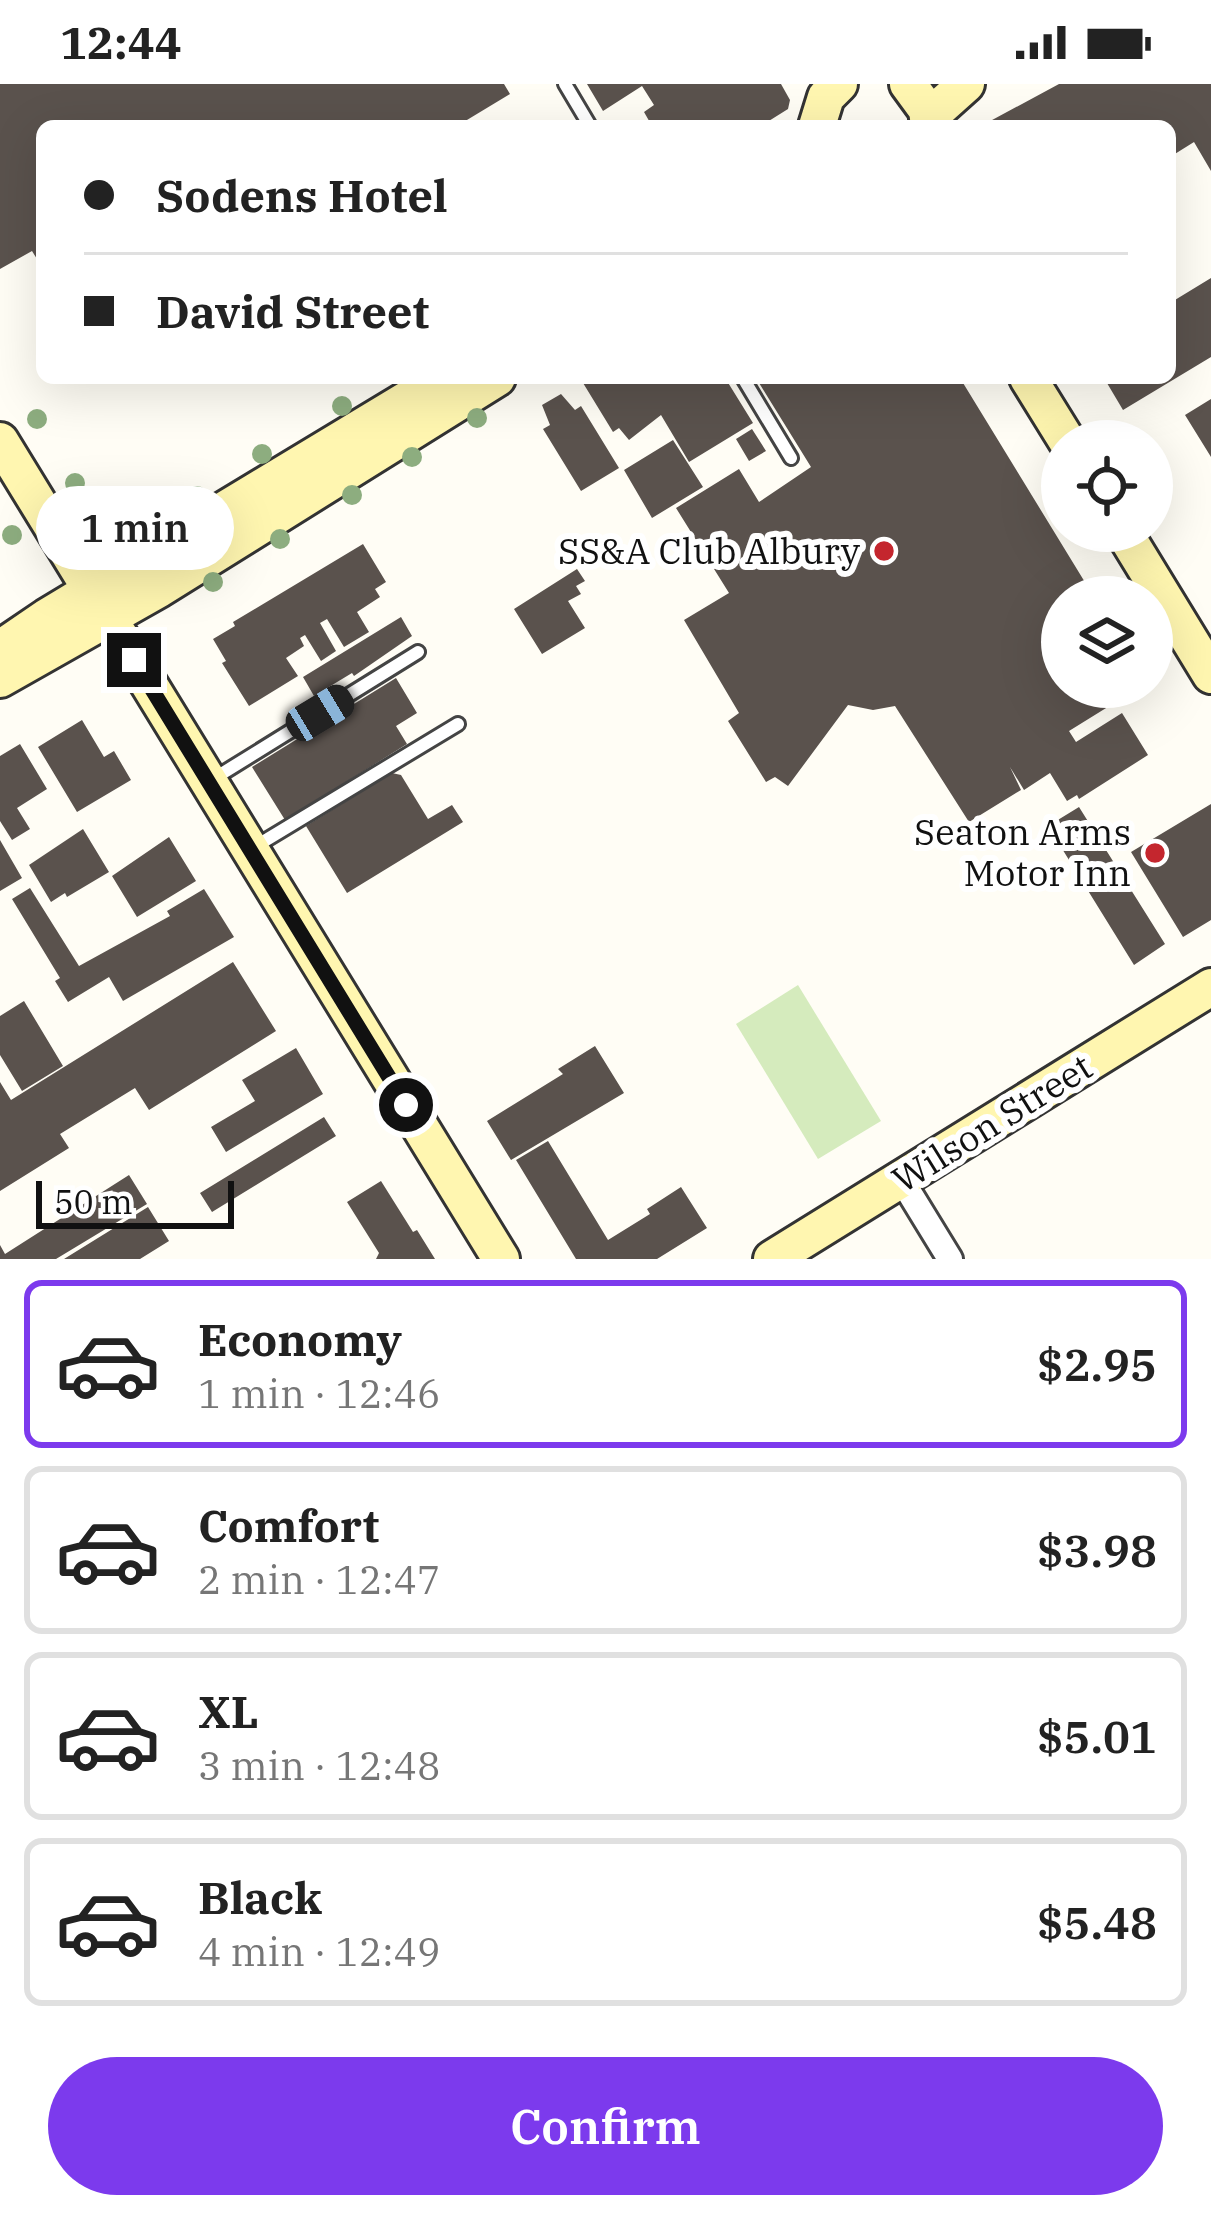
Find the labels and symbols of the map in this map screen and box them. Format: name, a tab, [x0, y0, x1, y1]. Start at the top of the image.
callout: 1 min	[35, 486, 233, 570]
place label: SS&A Club Albury	[558, 527, 861, 574]
marker: SS&A Club Albury	[871, 538, 897, 564]
route end	[107, 633, 161, 687]
car	[280, 679, 360, 747]
place label: Seaton Arms Motor Inn	[914, 808, 1131, 896]
marker: Seaton Arms Motor Inn	[1142, 840, 1168, 866]
street label: Wilson Street	[883, 1043, 1100, 1203]
route start	[379, 1078, 433, 1132]
scale bar	[36, 1175, 234, 1228]

